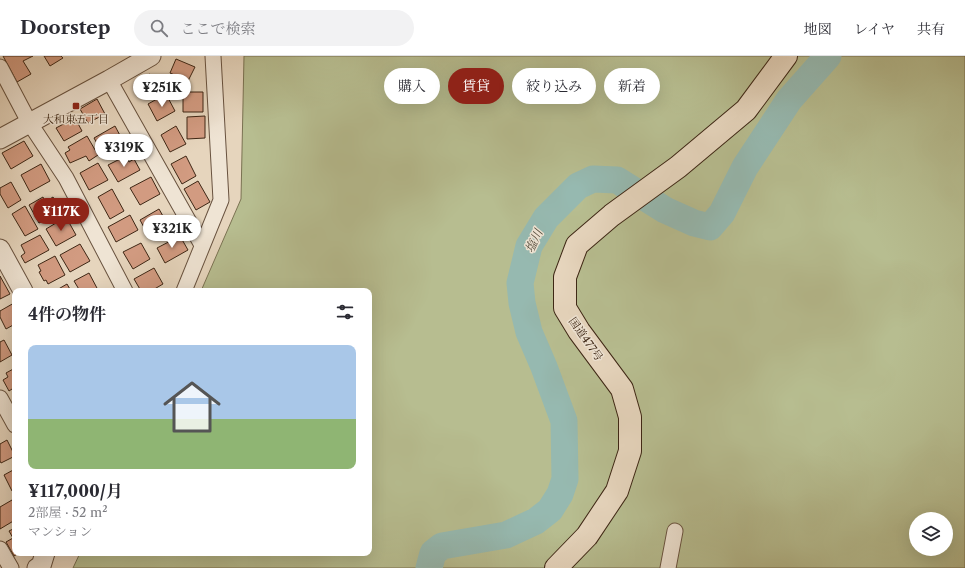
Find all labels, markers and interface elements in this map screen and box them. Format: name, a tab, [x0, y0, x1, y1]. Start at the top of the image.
search box	[134, 10, 414, 46]
text: Doorstep	[20, 16, 110, 39]
icon: search	[148, 17, 170, 39]
text: ここで検索	[180, 19, 255, 38]
text: 地図	[804, 20, 832, 38]
text: レイヤ	[854, 20, 895, 38]
text: 共有	[917, 20, 945, 38]
chip: 購入	[384, 68, 440, 104]
chip: 賃貸	[448, 68, 504, 104]
chip: 絞り込み	[512, 68, 596, 104]
chip: 新着	[604, 68, 660, 104]
pin: ¥251K	[134, 74, 190, 108]
text: ¥251K	[142, 79, 182, 95]
marker: 大和東五丁目	[71, 101, 81, 111]
place label: 大和東五丁目	[43, 112, 109, 126]
pin: ¥319K	[96, 134, 152, 168]
text: ¥319K	[104, 139, 144, 155]
pin: ¥117K	[33, 198, 89, 232]
text: ¥117K	[42, 203, 80, 219]
pin: ¥321K	[144, 215, 200, 249]
text: ¥321K	[152, 220, 192, 236]
water label: 塩川	[522, 225, 546, 255]
icon: filters	[334, 301, 356, 323]
text: 4件の物件	[28, 304, 106, 324]
street label: 国道477号	[566, 314, 606, 364]
icon: home	[156, 371, 228, 443]
text: ¥117,000/月	[28, 481, 123, 501]
text: 2部屋 · 52 m²	[28, 504, 107, 520]
map controls	[909, 512, 953, 556]
button: layers	[909, 512, 953, 556]
text: マンション	[28, 523, 92, 539]

